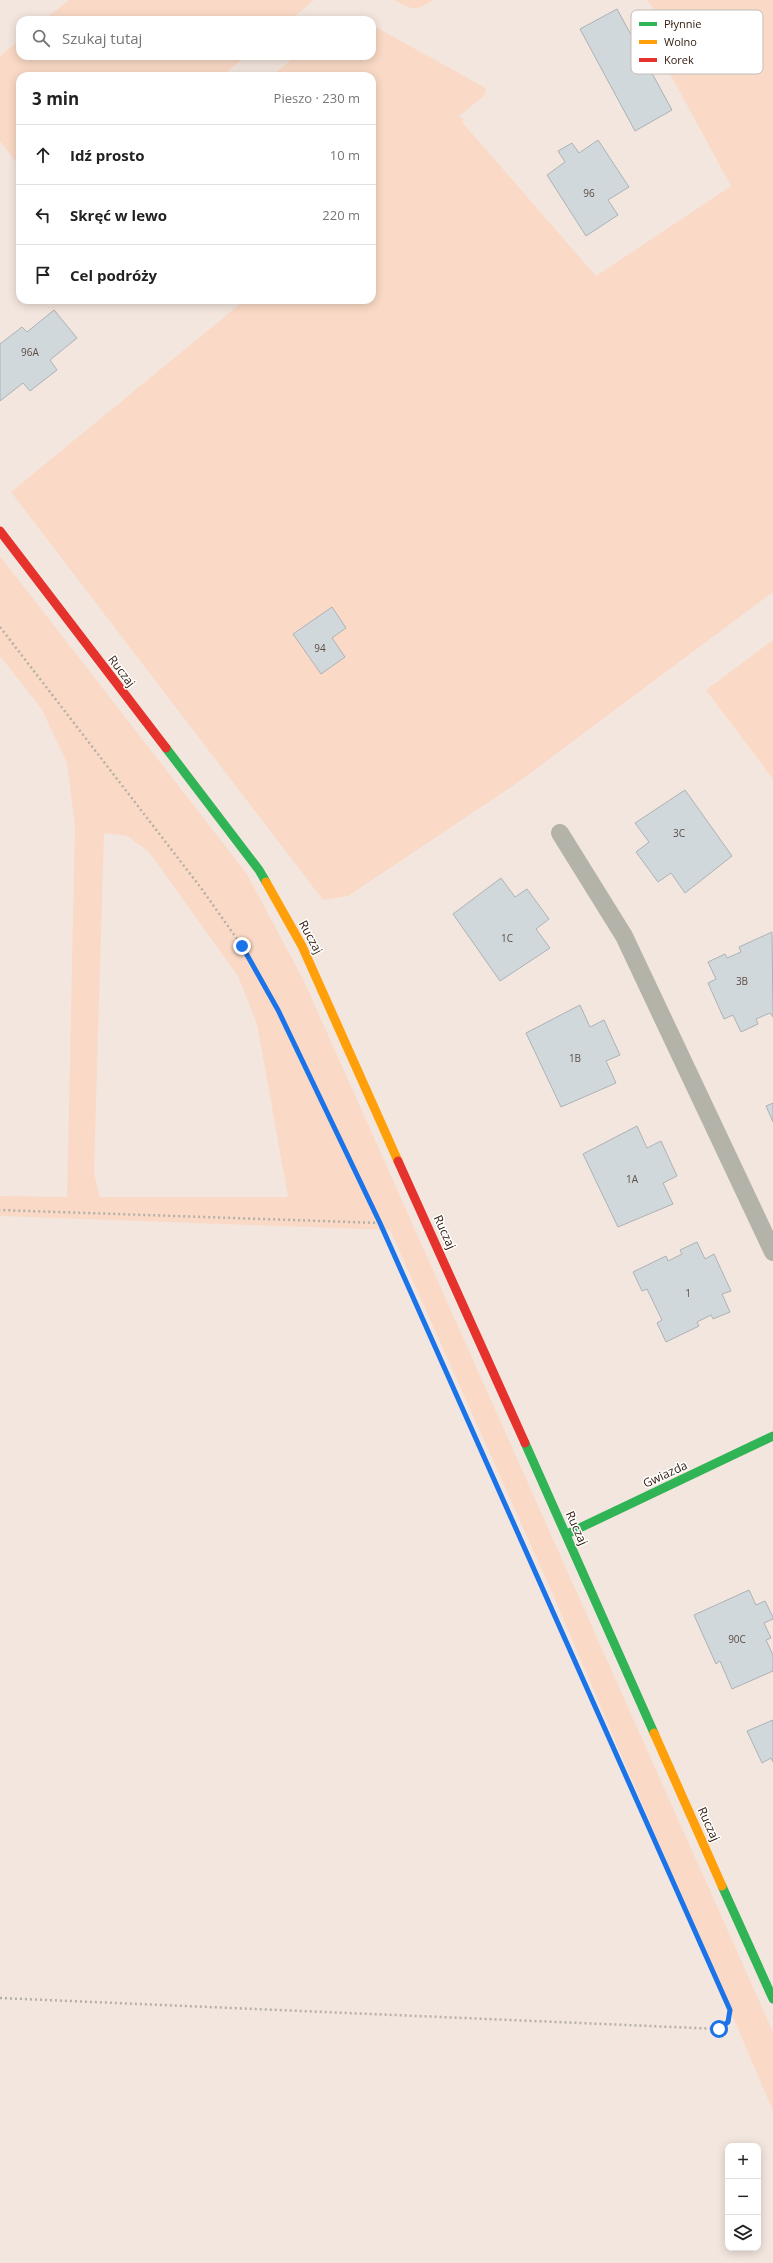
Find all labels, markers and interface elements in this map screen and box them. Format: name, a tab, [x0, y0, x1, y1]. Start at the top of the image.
legend	[631, 10, 763, 74]
search box	[16, 16, 376, 60]
text: Płynnie	[664, 16, 701, 31]
icon: search	[30, 27, 52, 49]
text: Szukaj tutaj	[62, 28, 142, 48]
text: Wolno	[664, 34, 697, 49]
text: Korek	[664, 52, 694, 67]
text: 3 min	[32, 87, 79, 110]
text: Pieszo · 230 m	[274, 89, 360, 107]
icon: ahead	[32, 144, 54, 166]
text: Idź prosto	[70, 145, 145, 165]
text: 10 m	[330, 146, 360, 164]
house number: 96	[583, 186, 595, 200]
icon: left	[32, 204, 54, 226]
text: Skręć w lewo	[70, 205, 167, 225]
text: 220 m	[322, 206, 360, 224]
icon: arrive	[32, 264, 54, 286]
text: Cel podróży	[70, 265, 157, 285]
house number: 96A	[21, 345, 40, 359]
house number: 94	[314, 641, 326, 655]
street label: Ruczaj	[104, 652, 140, 690]
house number: 3C	[673, 826, 685, 840]
street label: Ruczaj	[295, 917, 327, 957]
house number: 1C	[501, 931, 513, 945]
route end	[233, 937, 251, 955]
house number: 3B	[736, 974, 748, 988]
house number: 1B	[569, 1051, 581, 1065]
house number: 1A	[626, 1172, 639, 1186]
street label: Ruczaj	[430, 1212, 460, 1252]
house number: 1	[685, 1286, 691, 1300]
street label: Gwiazda	[640, 1456, 690, 1492]
street label: Ruczaj	[562, 1508, 592, 1548]
house number: 90C	[728, 1632, 746, 1646]
street label: Ruczaj	[694, 1804, 724, 1844]
route start	[710, 2020, 728, 2038]
map controls	[725, 2143, 761, 2251]
button: +	[725, 2143, 761, 2179]
button: −	[725, 2179, 761, 2215]
button: layers	[725, 2215, 761, 2251]

